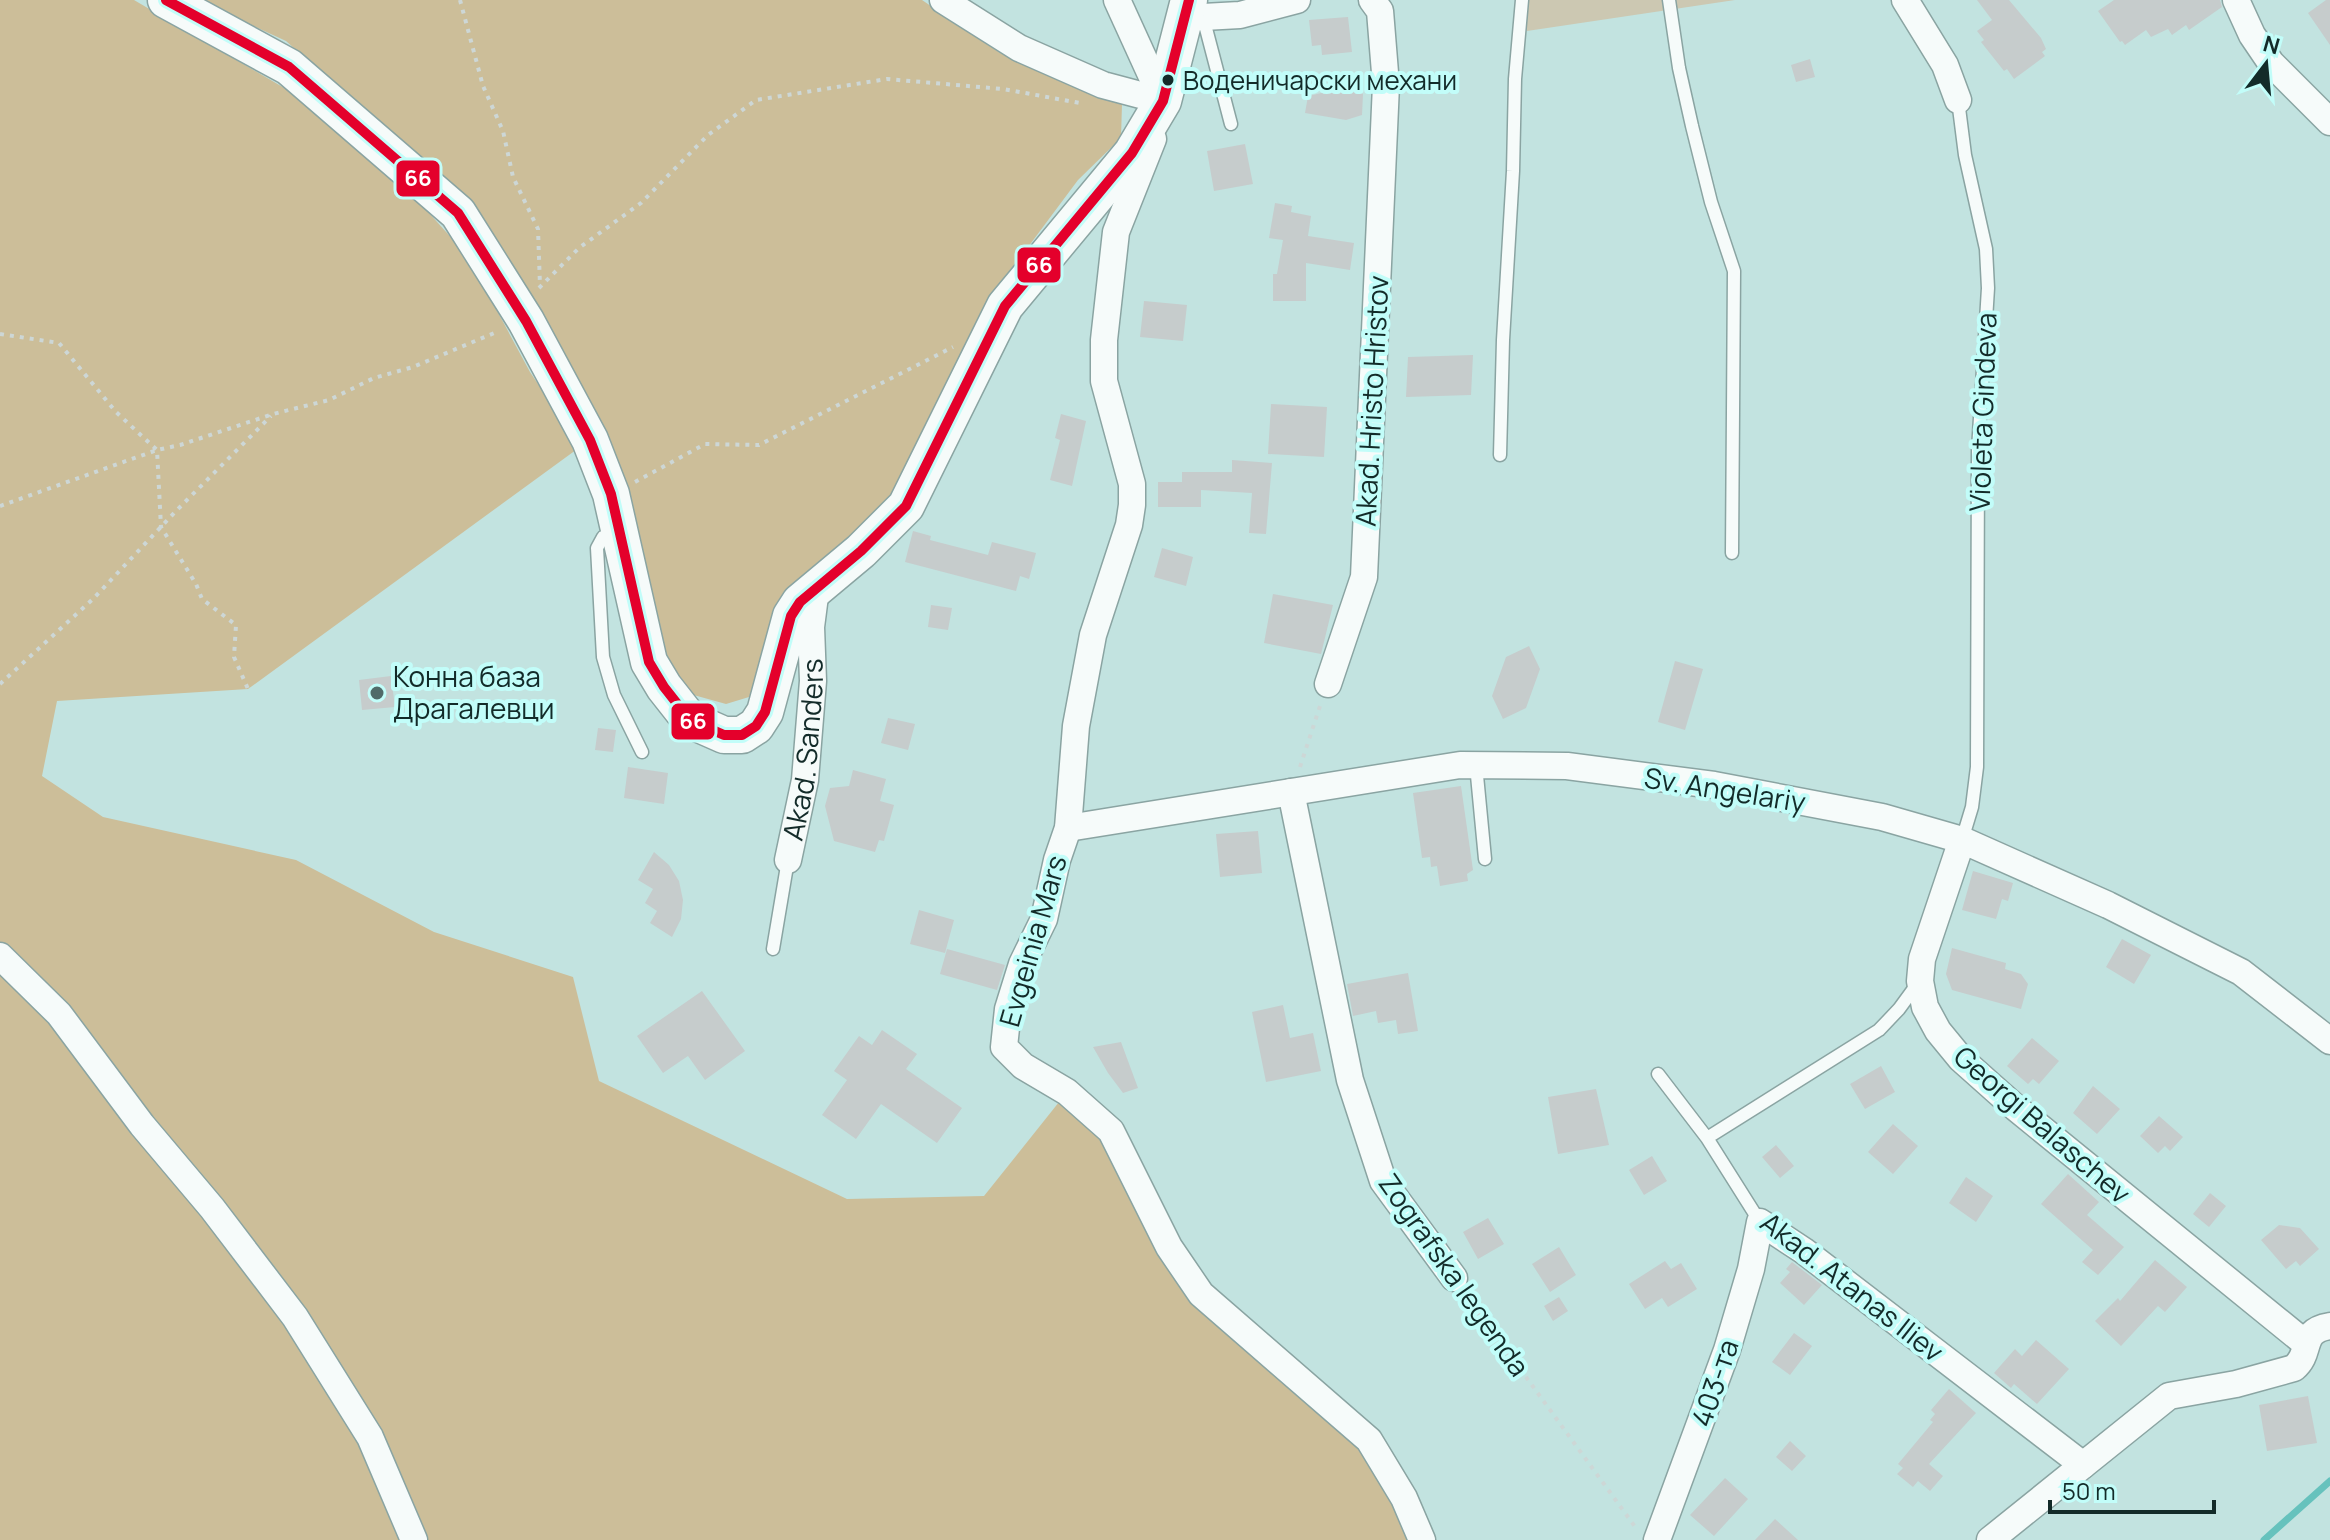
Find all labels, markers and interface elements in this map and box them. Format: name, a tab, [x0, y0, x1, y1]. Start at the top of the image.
north arrow	[2226, 24, 2306, 104]
text: N	[2260, 28, 2283, 61]
place label: Воденичарски механи	[1183, 62, 1457, 98]
marker: Воденичарски механи	[1160, 72, 1176, 88]
line badge: 66	[395, 159, 441, 198]
text: 66	[404, 163, 432, 193]
line badge: 66	[1016, 246, 1062, 284]
text: 66	[1025, 250, 1053, 280]
street label: Akad. Hristo Hristov	[1345, 275, 1397, 527]
street label: Violeta Gindeva	[1960, 312, 2004, 512]
place label: Конна база Драгалевци	[393, 657, 555, 727]
street label: Akad. Sanders	[773, 658, 831, 844]
marker: Конна база Драгалевци	[368, 684, 386, 702]
line badge: 66	[670, 702, 716, 741]
text: 66	[679, 706, 707, 736]
street label: Sv. Angelariy	[1642, 758, 1809, 821]
street label: Evgeinia Mars	[989, 851, 1075, 1031]
street label: Georgi Balaschev	[1946, 1037, 2139, 1212]
street label: Zografska legenda	[1371, 1166, 1539, 1383]
street label: Akad. Atanas Iliev	[1753, 1203, 1952, 1370]
street label: 403-та	[1681, 1334, 1747, 1431]
scale bar	[2050, 1464, 2214, 1514]
text: 50 m	[2062, 1474, 2116, 1507]

